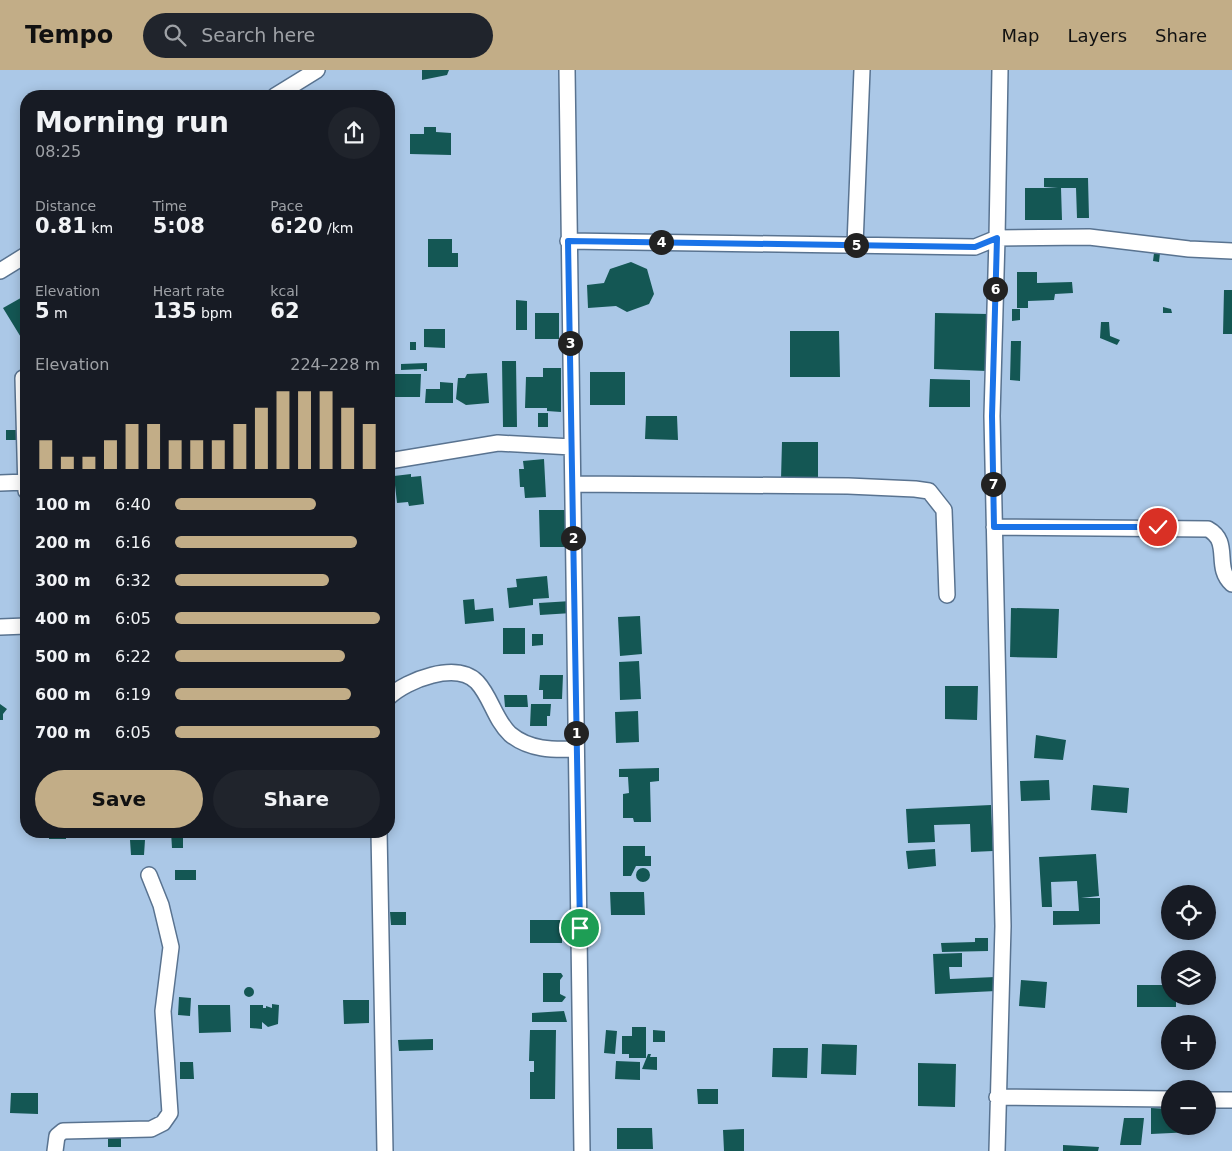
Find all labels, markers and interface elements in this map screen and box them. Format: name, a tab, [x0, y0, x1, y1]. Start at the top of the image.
search box	[143, 13, 493, 58]
text: Tempo	[25, 21, 113, 49]
icon: search	[161, 21, 189, 49]
text: Search here	[201, 24, 315, 46]
text: Map	[1001, 25, 1039, 46]
text: Layers	[1067, 25, 1127, 46]
text: Share	[1155, 25, 1207, 46]
text: Morning run	[35, 106, 229, 139]
button: share	[328, 107, 380, 159]
text: 08:25	[35, 142, 81, 161]
text: Distance	[35, 198, 96, 214]
text: Time	[153, 198, 187, 214]
text: Pace	[270, 198, 303, 214]
text: 0.81	[35, 214, 87, 238]
text: 5:08	[153, 214, 205, 238]
text: 6:20	[270, 214, 323, 238]
text: km	[87, 220, 113, 236]
text: /km	[323, 220, 353, 236]
pin: 4	[648, 230, 674, 254]
pin: 5	[844, 232, 868, 258]
text: 4	[657, 234, 666, 250]
text: 5	[852, 237, 861, 253]
pin: 6	[982, 276, 1008, 302]
text: 6	[991, 281, 1000, 297]
text: Elevation	[35, 283, 100, 299]
text: Heart rate	[153, 283, 225, 299]
text: kcal	[270, 283, 299, 299]
text: 5	[35, 299, 50, 323]
text: 135	[153, 299, 197, 323]
text: 62	[270, 299, 300, 323]
text: m	[50, 305, 68, 321]
text: bpm	[197, 305, 232, 321]
pin: 3	[558, 330, 582, 356]
text: 3	[566, 335, 575, 351]
text: Elevation	[35, 355, 109, 374]
text: 224–228 m	[290, 355, 380, 374]
pin: 7	[980, 472, 1006, 496]
text: 7	[989, 476, 998, 492]
text: 100 m	[35, 495, 91, 514]
text: 6:40	[115, 495, 151, 514]
pin	[1137, 506, 1179, 548]
icon: check	[1144, 513, 1172, 541]
pin: 2	[560, 526, 586, 550]
text: 2	[569, 530, 578, 546]
text: 200 m	[35, 533, 91, 552]
text: 6:16	[115, 533, 151, 552]
text: 300 m	[35, 571, 91, 590]
text: 6:32	[115, 571, 151, 590]
text: 400 m	[35, 609, 91, 628]
text: 6:05	[115, 609, 151, 628]
text: 500 m	[35, 647, 91, 666]
text: 6:22	[115, 647, 151, 666]
text: 600 m	[35, 685, 91, 704]
text: 6:19	[115, 685, 151, 704]
pin: 1	[564, 720, 588, 746]
text: 700 m	[35, 723, 91, 742]
text: 6:05	[115, 723, 151, 742]
text: 1	[572, 725, 581, 741]
button: Save	[35, 770, 203, 828]
button: Share	[213, 770, 380, 828]
map controls	[1161, 885, 1216, 1135]
button: locate	[1161, 885, 1216, 940]
pin	[559, 907, 601, 949]
icon: arrive	[566, 914, 594, 942]
button: layers	[1161, 950, 1216, 1005]
button: +	[1161, 1015, 1216, 1070]
button: −	[1161, 1080, 1216, 1135]

